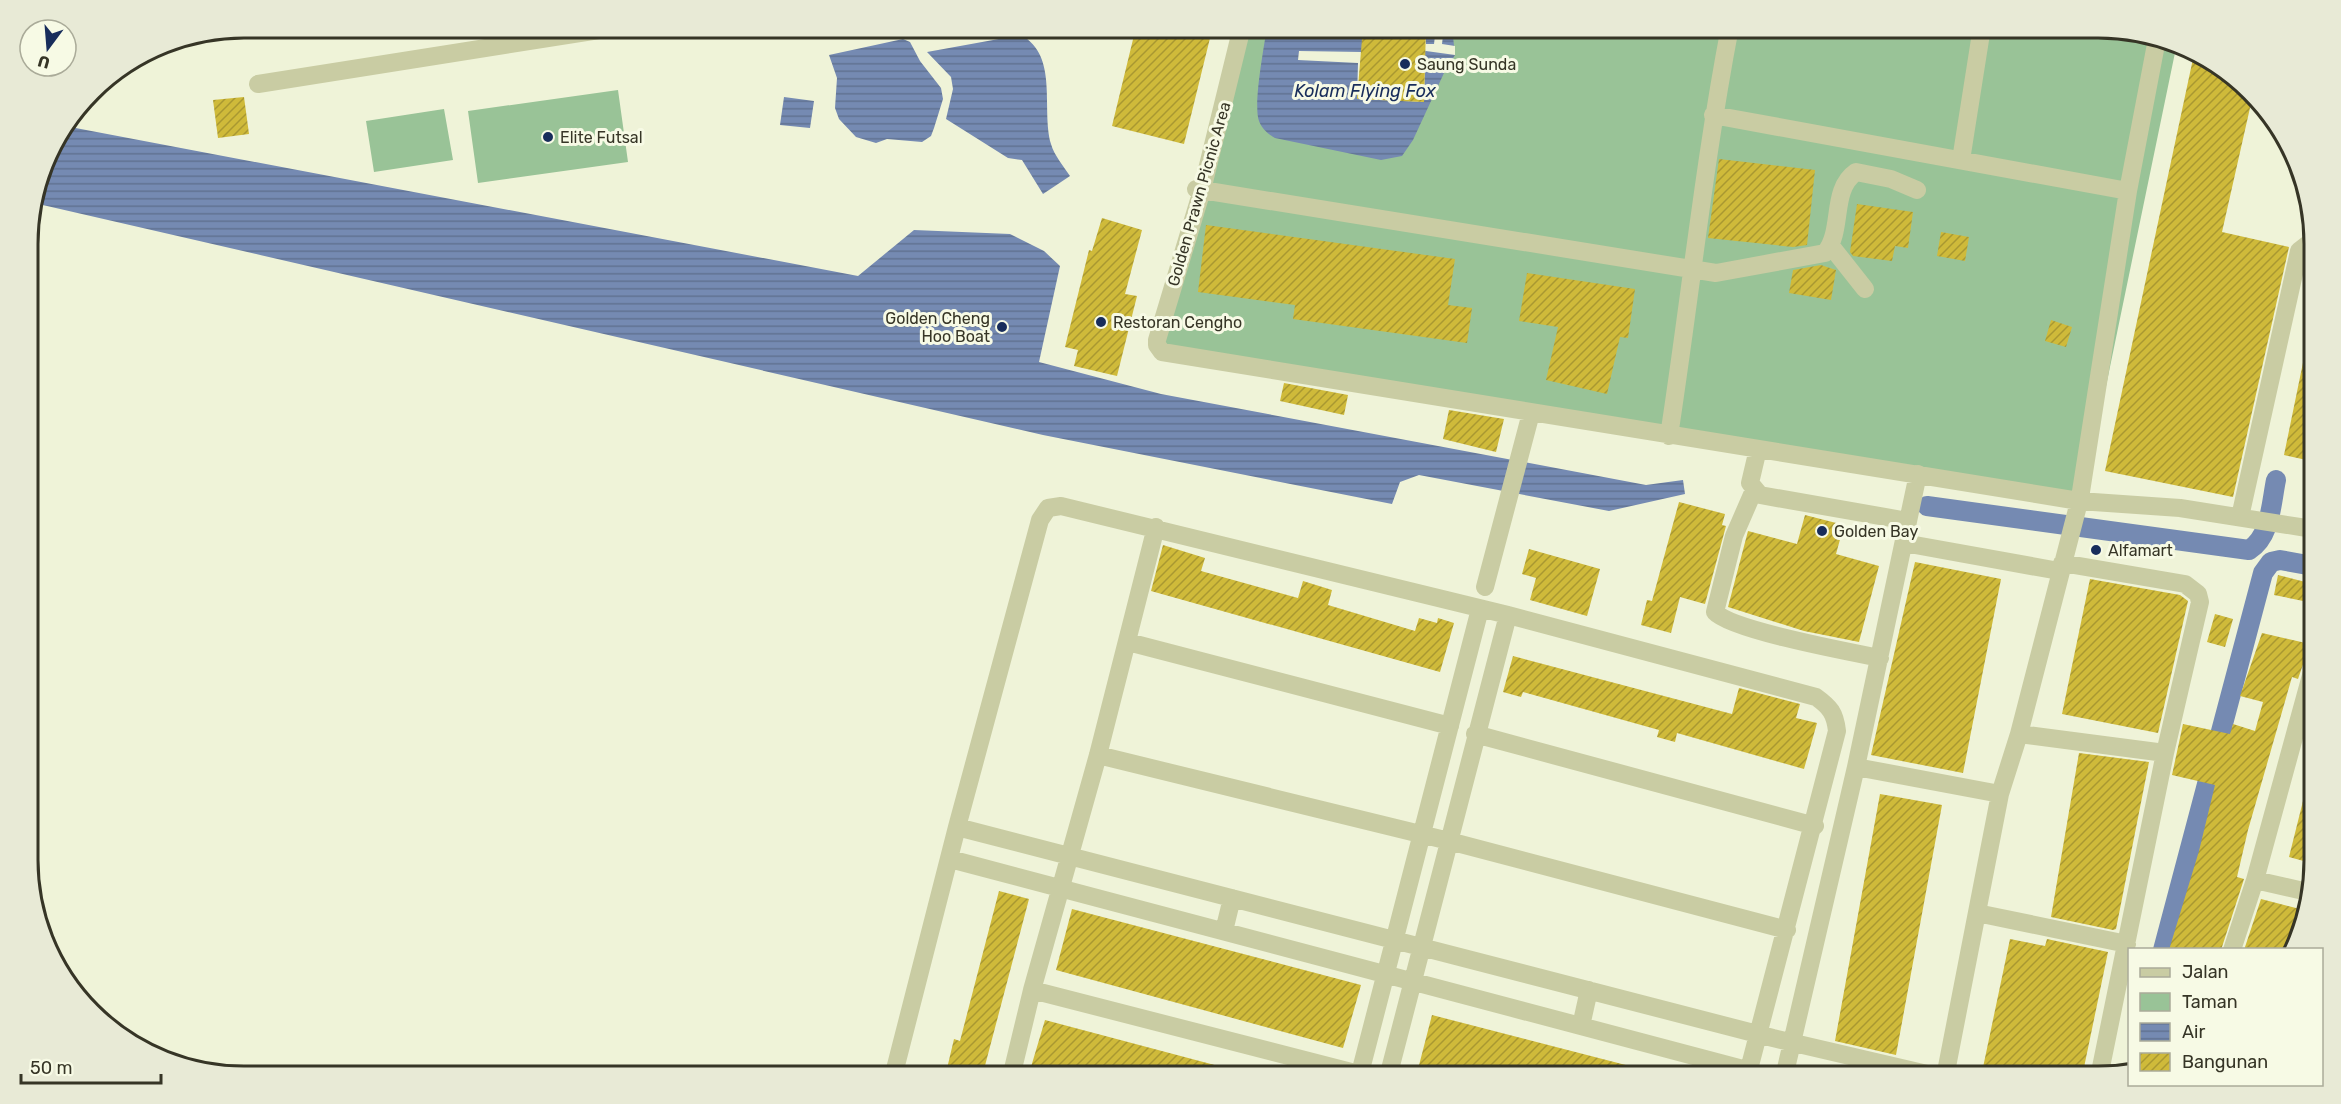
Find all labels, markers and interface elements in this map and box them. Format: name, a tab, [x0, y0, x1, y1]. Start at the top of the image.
north arrow	[18, 18, 78, 78]
text: U	[36, 51, 52, 73]
place label: Saung Sunda	[1417, 55, 1516, 74]
marker: Saung Sunda	[1398, 57, 1412, 71]
water label: Kolam Flying Fox	[1294, 80, 1436, 102]
street label: Golden Prawn Picnic Area	[1164, 100, 1234, 288]
place label: Elite Futsal	[560, 128, 643, 147]
marker: Elite Futsal	[541, 130, 555, 144]
place label: Golden Cheng Hoo Boat	[885, 309, 990, 346]
place label: Restoran Cengho	[1113, 313, 1242, 332]
marker: Restoran Cengho	[1094, 315, 1108, 329]
marker: Golden Cheng Hoo Boat	[995, 320, 1009, 334]
place label: Golden Bay	[1834, 522, 1918, 541]
marker: Golden Bay	[1815, 524, 1829, 538]
place label: Alfamart	[2108, 541, 2173, 560]
marker: Alfamart	[2089, 543, 2103, 557]
legend	[2128, 948, 2323, 1086]
text: Jalan	[2182, 961, 2229, 983]
text: Taman	[2182, 991, 2238, 1013]
text: Air	[2182, 1021, 2205, 1043]
scale bar	[21, 1047, 160, 1085]
text: Bangunan	[2182, 1051, 2268, 1073]
text: 50 m	[30, 1057, 73, 1079]

